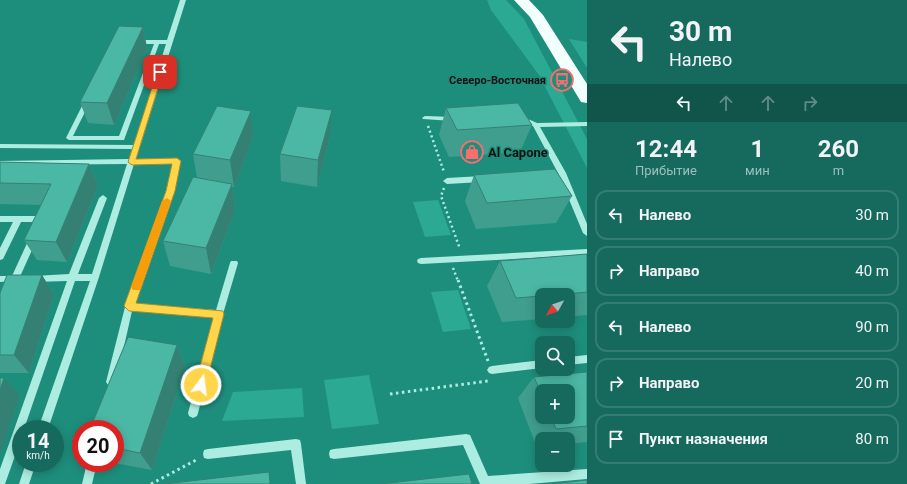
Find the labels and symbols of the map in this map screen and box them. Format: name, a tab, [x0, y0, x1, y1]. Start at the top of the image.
pin	[143, 55, 177, 89]
bus stop icon: Северо-Восточная	[549, 67, 575, 93]
place label: Северо-Восточная	[449, 74, 546, 87]
shop icon: Al Capone	[459, 139, 485, 165]
place label: Al Capone	[488, 145, 548, 160]
north arrow	[535, 288, 575, 328]
position arrow	[180, 364, 222, 406]
speed limit sign: 20	[72, 420, 124, 472]

